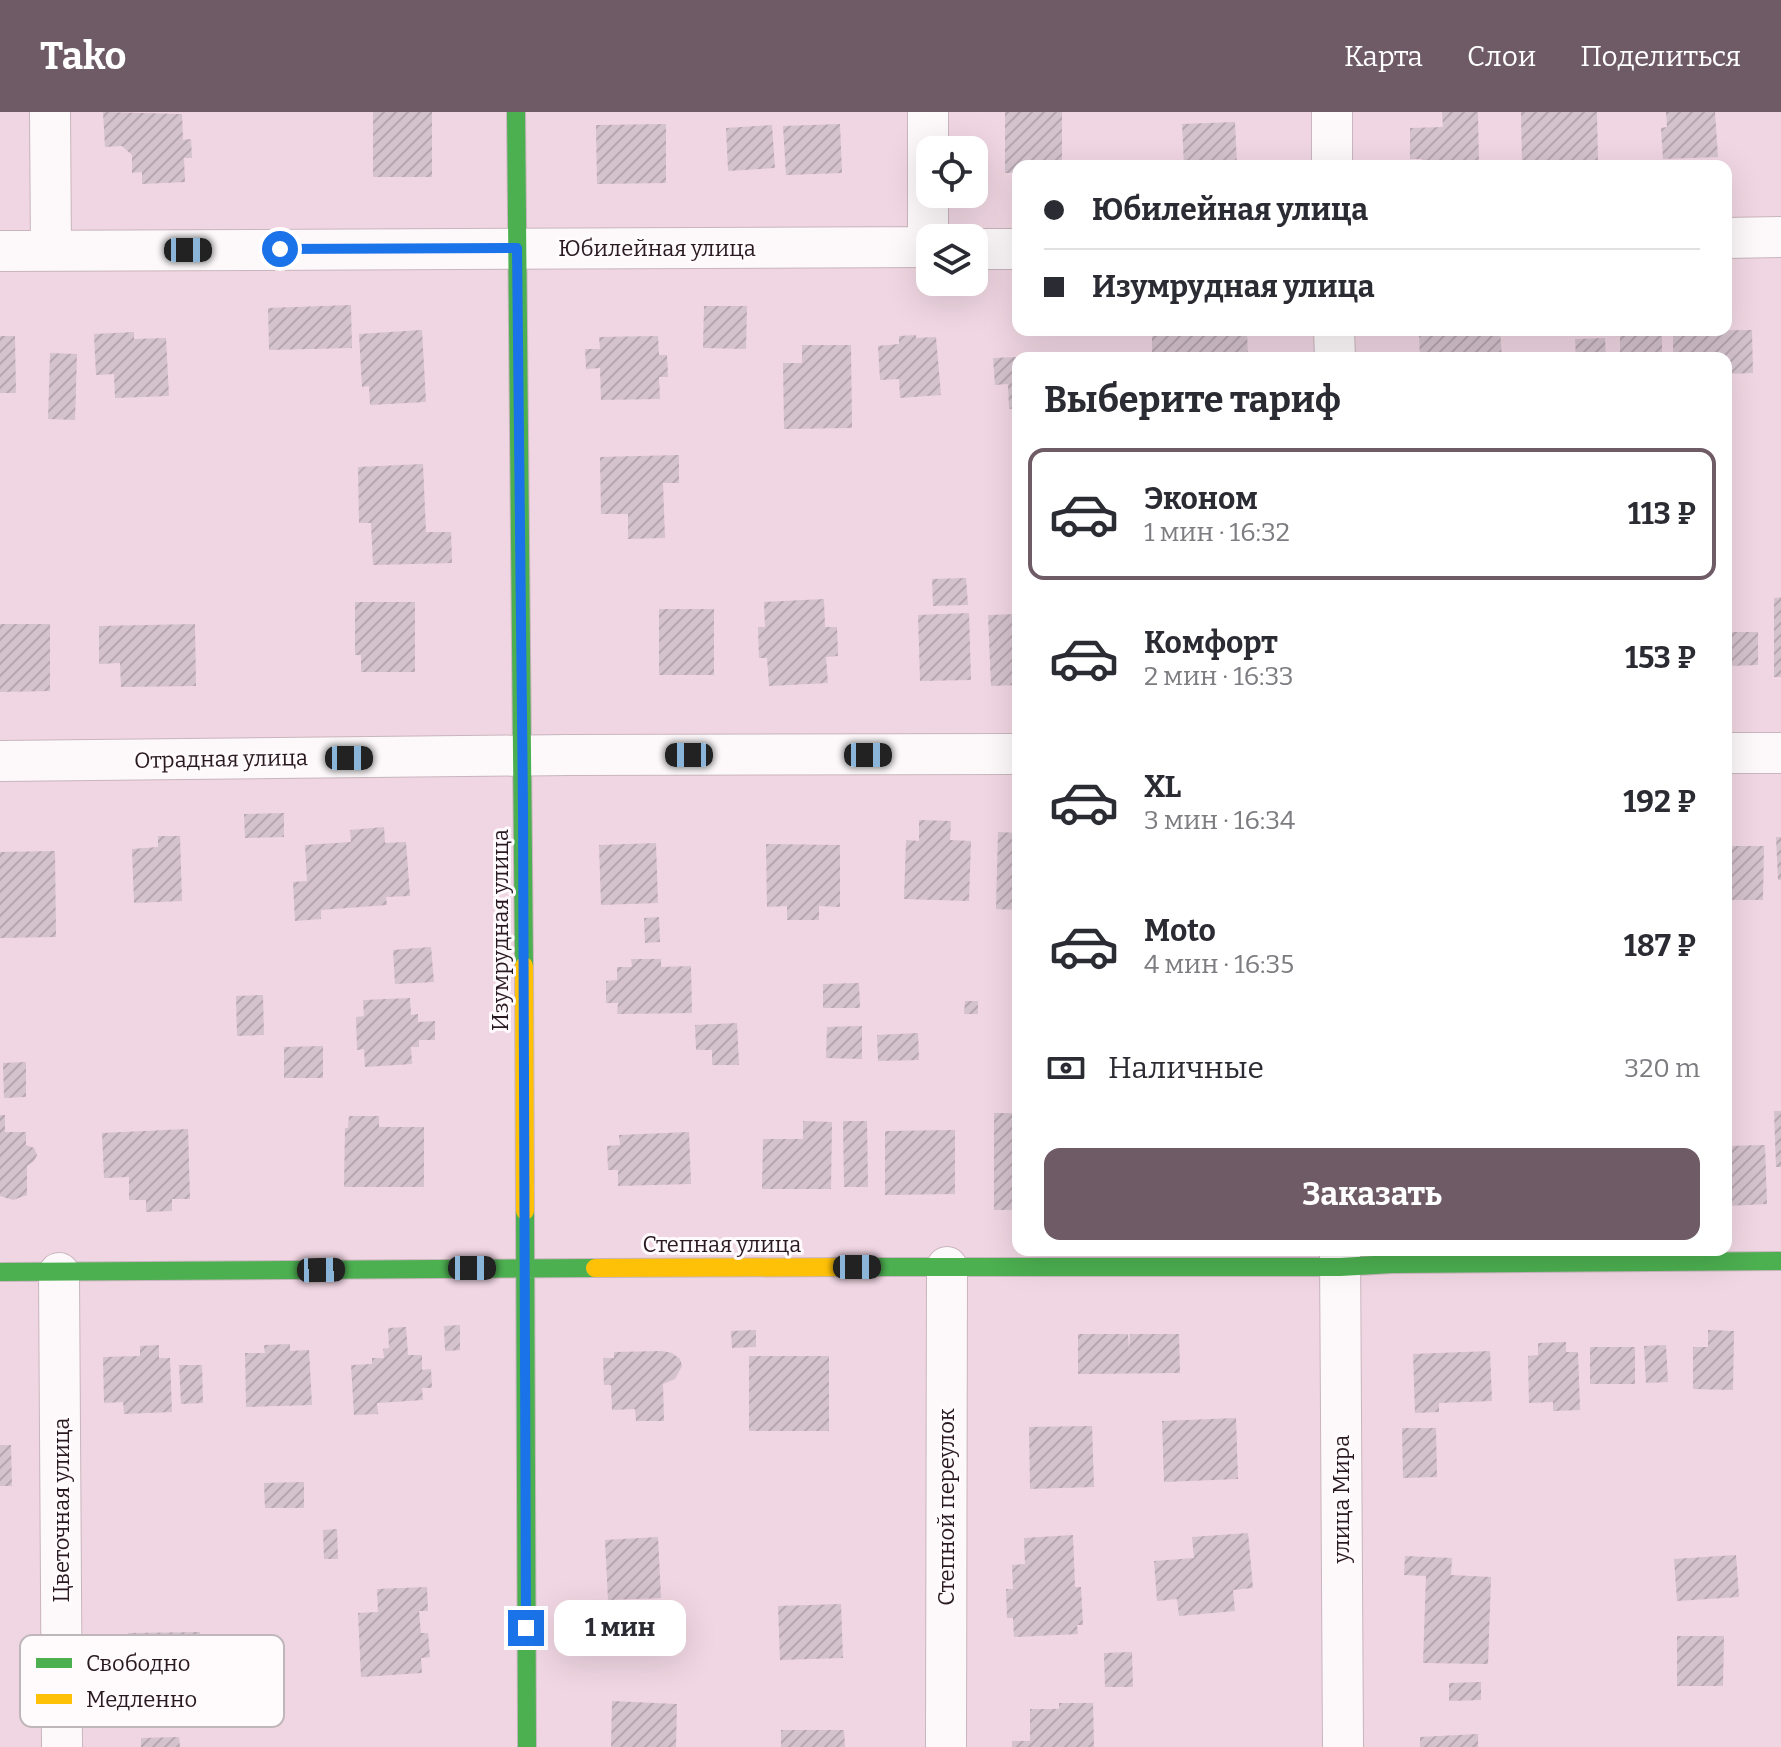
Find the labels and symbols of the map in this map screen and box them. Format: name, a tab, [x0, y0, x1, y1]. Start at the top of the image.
route start	[262, 231, 298, 267]
street label: Юбилейная улица	[558, 235, 756, 262]
car	[164, 238, 212, 262]
car	[665, 743, 713, 767]
car	[844, 743, 892, 767]
street label: Отрадная улица	[134, 744, 308, 774]
car	[325, 746, 373, 770]
street label: Изумрудная улица	[487, 829, 514, 1031]
street label: Степная улица	[643, 1231, 801, 1258]
car	[833, 1255, 881, 1279]
car	[448, 1256, 496, 1280]
car	[297, 1258, 345, 1282]
street label: Степной переулок	[933, 1408, 960, 1606]
street label: Цветочная улица	[48, 1417, 75, 1603]
street label: улица Мира	[1328, 1435, 1355, 1564]
callout: 1 мин	[554, 1600, 686, 1656]
route end	[508, 1610, 544, 1646]
legend	[20, 1635, 284, 1727]
text: Свободно	[86, 1650, 190, 1677]
text: Медленно	[86, 1686, 197, 1713]

